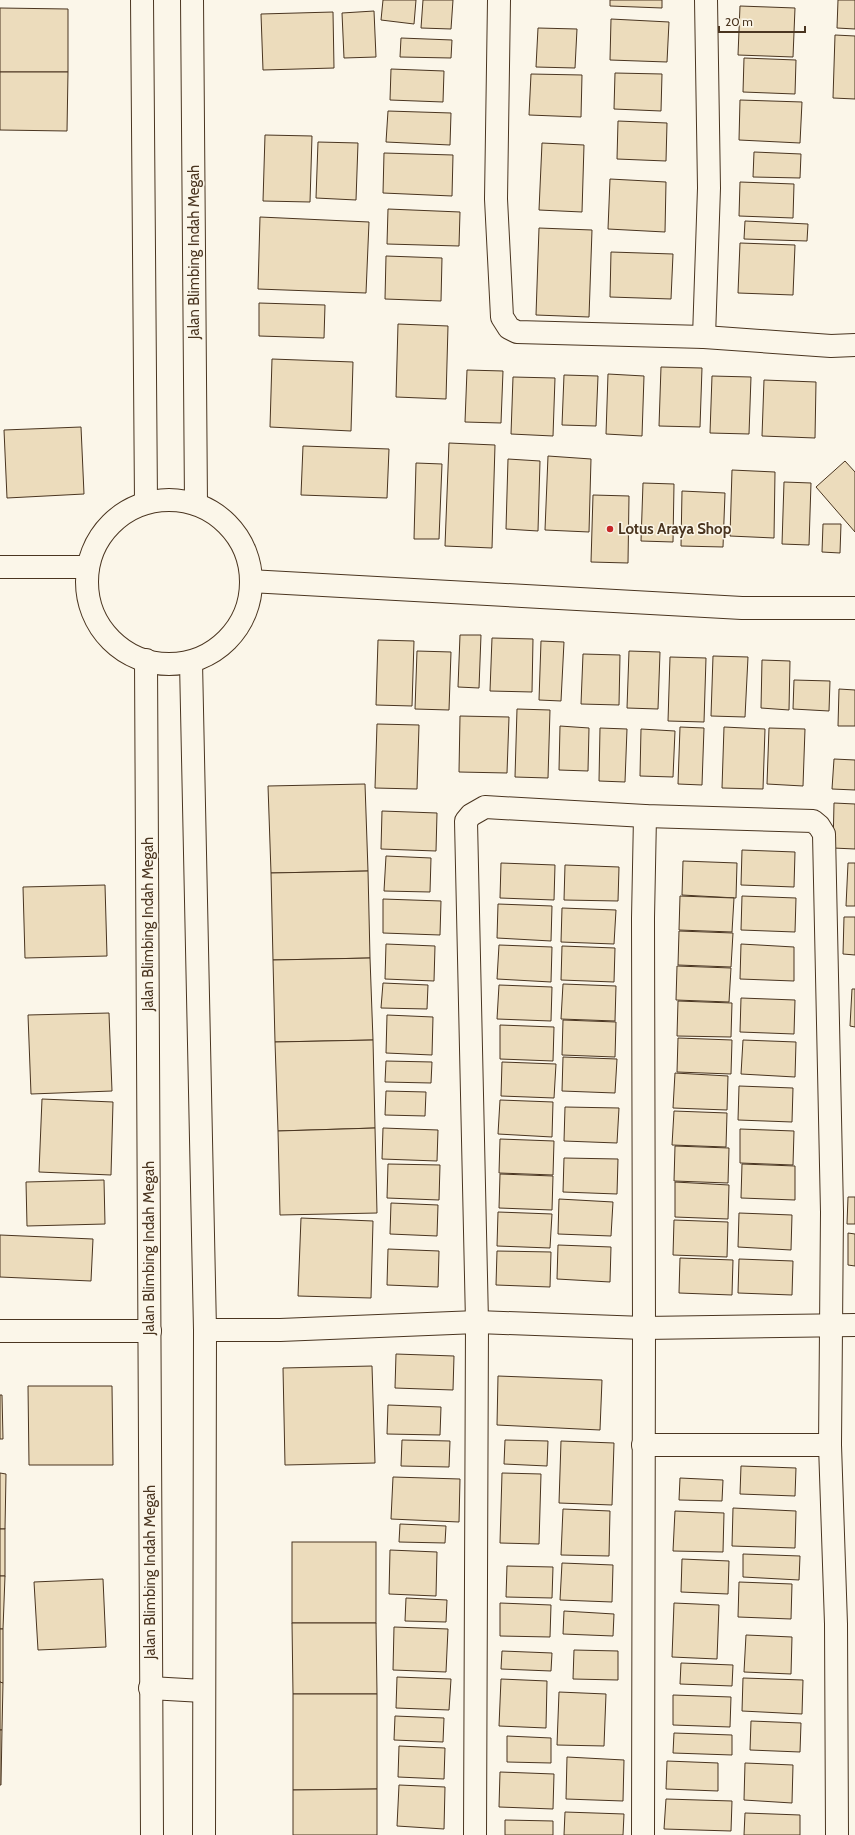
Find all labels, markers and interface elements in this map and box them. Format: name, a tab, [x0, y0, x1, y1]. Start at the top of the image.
scale bar	[719, 8, 805, 34]
text: 20 m	[725, 14, 753, 29]
street label: Jalan Blimbing Indah Megah	[185, 165, 203, 340]
place label: Lotus Araya Shop	[618, 520, 732, 538]
marker: Lotus Araya Shop	[605, 524, 615, 534]
street label: Jalan Blimbing Indah Megah	[139, 837, 157, 1012]
street label: Jalan Blimbing Indah Megah	[140, 1161, 158, 1336]
street label: Jalan Blimbing Indah Megah	[141, 1485, 159, 1660]

